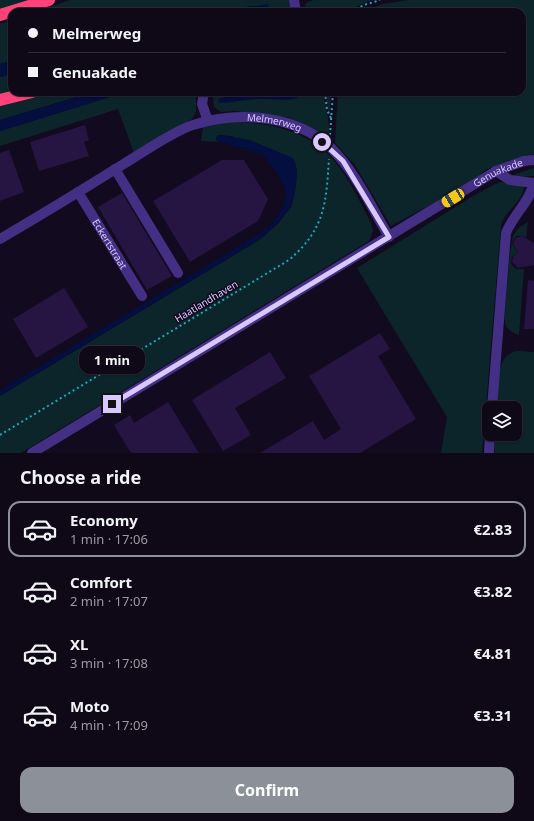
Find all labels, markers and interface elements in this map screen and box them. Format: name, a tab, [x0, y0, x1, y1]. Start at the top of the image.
text: Melmerweg	[52, 23, 141, 43]
text: Genuakade	[52, 62, 137, 82]
street label: Melmerweg	[247, 110, 304, 135]
route start	[313, 133, 331, 151]
street label: Genuakade	[470, 155, 525, 190]
car	[440, 187, 466, 209]
street label: Eckertstraat	[89, 216, 131, 272]
street label: Haatlandhaven	[172, 277, 240, 325]
callout: 1 min	[79, 346, 145, 374]
text: 1 min	[94, 351, 130, 369]
route end	[103, 395, 121, 413]
map controls	[482, 401, 522, 441]
button: layers	[482, 401, 522, 441]
text: Choose a ride	[20, 465, 141, 489]
text: Economy	[70, 510, 138, 530]
icon: car	[22, 511, 58, 547]
text: €2.83	[473, 519, 512, 539]
text: 1 min · 17:06	[70, 530, 148, 548]
text: Comfort	[70, 572, 132, 592]
icon: car	[22, 573, 58, 609]
text: €3.82	[473, 581, 512, 601]
text: 2 min · 17:07	[70, 592, 148, 610]
text: XL	[70, 634, 88, 654]
icon: car	[22, 635, 58, 671]
text: €4.81	[473, 643, 512, 663]
text: 3 min · 17:08	[70, 654, 148, 672]
text: Moto	[70, 696, 109, 716]
icon: car	[22, 697, 58, 733]
text: €3.31	[473, 705, 512, 725]
text: 4 min · 17:09	[70, 716, 148, 734]
button: Confirm	[20, 767, 514, 813]

